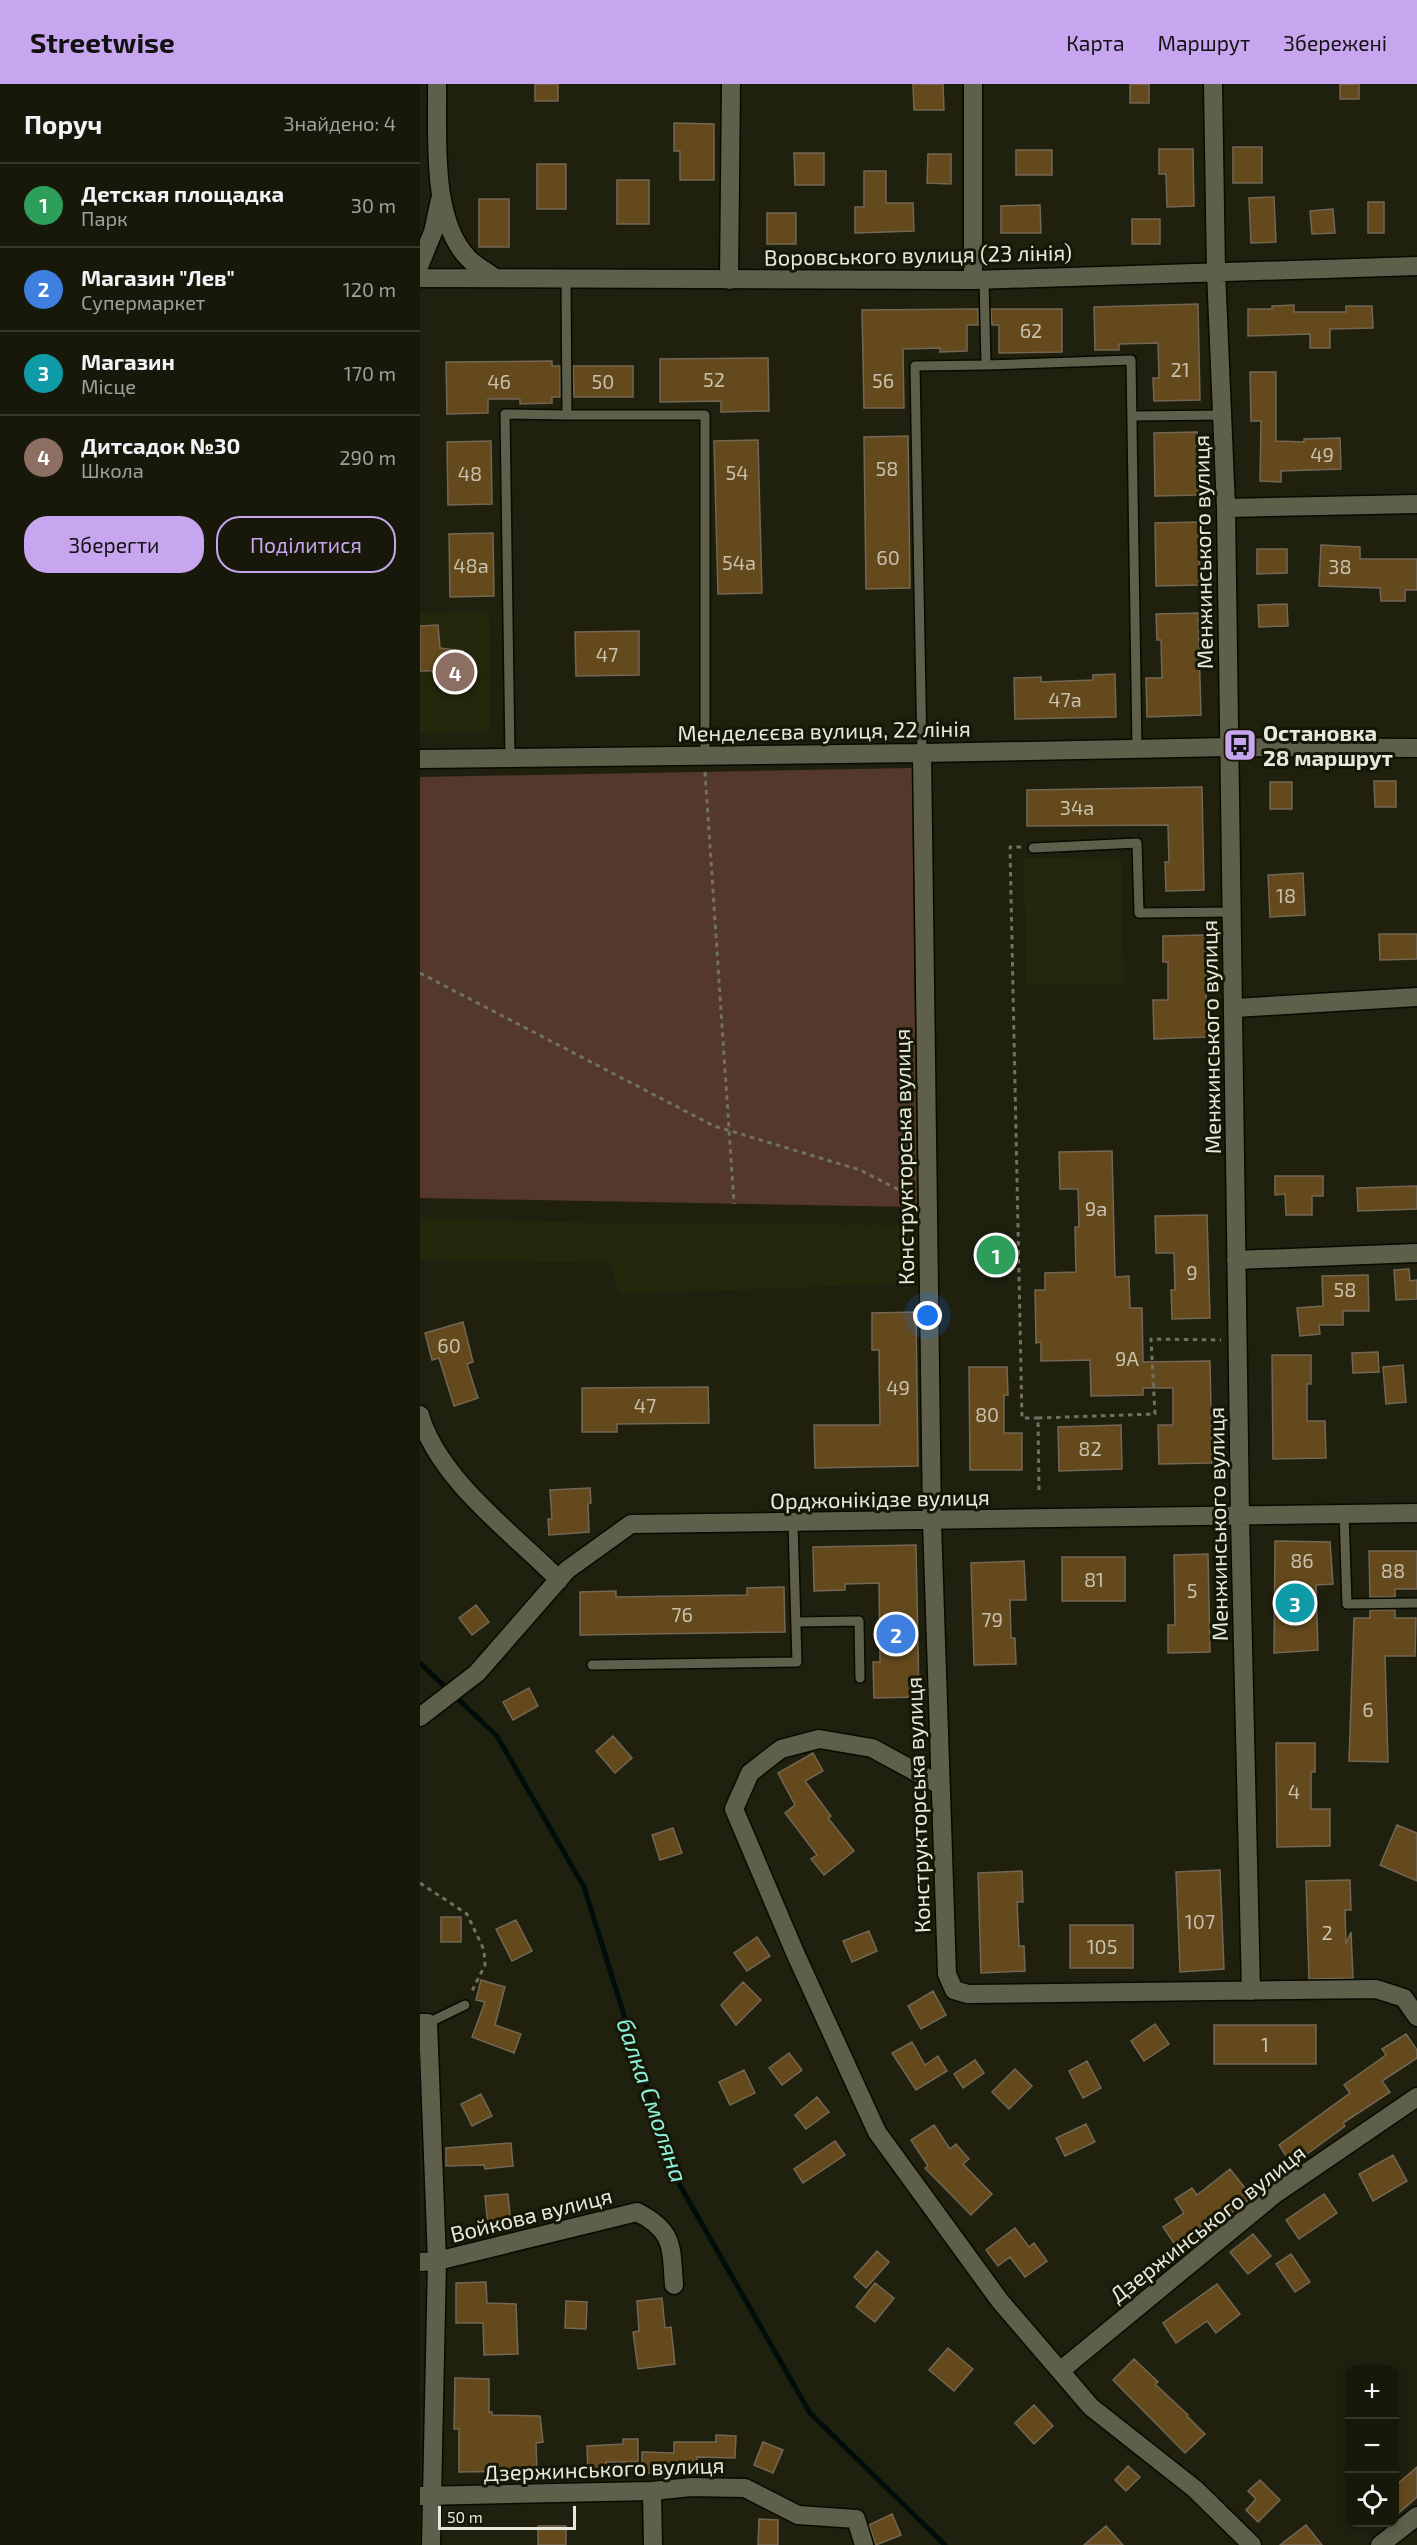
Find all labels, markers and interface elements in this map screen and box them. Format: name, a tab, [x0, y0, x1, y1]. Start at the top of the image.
text: Streetwise	[30, 25, 175, 59]
text: Карта	[1066, 30, 1125, 55]
text: Маршрут	[1158, 30, 1250, 55]
text: Збережені	[1283, 30, 1387, 55]
text: Поруч	[24, 108, 102, 139]
text: Знайдено: 4	[284, 111, 396, 135]
text: Детская площадка	[81, 180, 284, 206]
text: 1	[39, 193, 48, 217]
text: 30 m	[351, 193, 396, 217]
text: Парк	[81, 206, 128, 230]
street label: Воровського вулиця (23 лiнiя)	[764, 238, 1072, 271]
text: Магазин "Лев"	[81, 264, 235, 290]
text: 2	[38, 277, 49, 301]
text: 120 m	[343, 277, 396, 301]
text: Супермаркет	[81, 290, 205, 314]
house number: 62	[1020, 318, 1042, 342]
text: Магазин	[81, 348, 175, 374]
house number: 21	[1170, 357, 1190, 381]
text: 3	[38, 361, 49, 385]
text: 170 m	[344, 361, 396, 385]
house number: 52	[703, 367, 725, 391]
house number: 56	[872, 368, 894, 392]
house number: 46	[487, 369, 511, 393]
house number: 50	[592, 369, 614, 393]
text: Місце	[81, 374, 136, 398]
text: Дитсадок №30	[81, 432, 240, 458]
street label: Менжинського вулиця	[1187, 435, 1218, 669]
house number: 49	[1310, 442, 1334, 466]
text: 4	[37, 445, 50, 469]
text: 290 m	[339, 445, 396, 469]
house number: 58	[876, 456, 898, 480]
text: Школа	[81, 458, 144, 482]
house number: 54	[725, 460, 749, 484]
house number: 48	[458, 461, 482, 485]
button: Зберегти	[24, 516, 204, 573]
button: Поділитися	[216, 516, 396, 573]
house number: 60	[876, 545, 900, 569]
house number: 54а	[722, 550, 756, 574]
house number: 48а	[453, 553, 489, 577]
house number: 38	[1328, 554, 1352, 578]
house number: 47	[596, 642, 618, 666]
pin: 4	[435, 650, 474, 694]
house number: 47а	[1048, 687, 1082, 711]
street label: Менделєєва вулиця, 22 лінія	[677, 714, 971, 747]
place label: Остановка 28 маршрут	[1263, 719, 1393, 770]
bus stop icon: Остановка 28 маршрут	[1222, 727, 1258, 763]
house number: 34а	[1060, 795, 1094, 819]
house number: 18	[1276, 883, 1296, 907]
street label: Менжинського вулиця	[1195, 920, 1226, 1154]
street label: Конструкторська вулиця	[888, 1029, 919, 1285]
house number: 9а	[1085, 1196, 1107, 1220]
pin: 1	[976, 1232, 1016, 1278]
house number: 9	[1186, 1260, 1198, 1284]
house number: 58	[1334, 1277, 1356, 1301]
your location	[913, 1301, 942, 1330]
house number: 60	[437, 1333, 461, 1357]
house number: 9А	[1115, 1346, 1139, 1370]
house number: 49	[886, 1375, 910, 1399]
house number: 47	[634, 1393, 656, 1417]
house number: 80	[975, 1402, 999, 1426]
street label: Менжинського вулиця	[1202, 1407, 1233, 1641]
house number: 82	[1078, 1436, 1102, 1460]
street label: Орджонікідзе вулиця	[770, 1483, 990, 1514]
house number: 86	[1290, 1548, 1314, 1572]
house number: 88	[1381, 1558, 1405, 1582]
house number: 81	[1084, 1567, 1104, 1591]
house number: 5	[1187, 1578, 1197, 1602]
pin: 3	[1276, 1580, 1314, 1625]
house number: 76	[671, 1602, 693, 1626]
house number: 79	[981, 1607, 1003, 1631]
pin: 2	[876, 1612, 916, 1656]
street label: Конструкторська вулиця	[900, 1676, 935, 1934]
house number: 6	[1362, 1697, 1374, 1721]
house number: 4	[1288, 1779, 1300, 1803]
house number: 107	[1185, 1909, 1215, 1933]
house number: 2	[1321, 1920, 1333, 1944]
house number: 105	[1087, 1934, 1117, 1958]
water label: балка Смоляна	[611, 2014, 695, 2186]
house number: 1	[1261, 2032, 1269, 2056]
street label: Дзержинського вулиця	[1104, 2139, 1311, 2308]
street label: Войкова вулиця	[447, 2181, 615, 2248]
map controls	[1345, 2365, 1399, 2527]
button: +	[1345, 2365, 1399, 2419]
button: −	[1345, 2419, 1399, 2473]
street label: Дзержинського вулиця	[483, 2451, 725, 2486]
button: locate	[1345, 2473, 1399, 2527]
scale bar	[438, 2503, 576, 2530]
text: 50 m	[447, 2507, 483, 2526]

